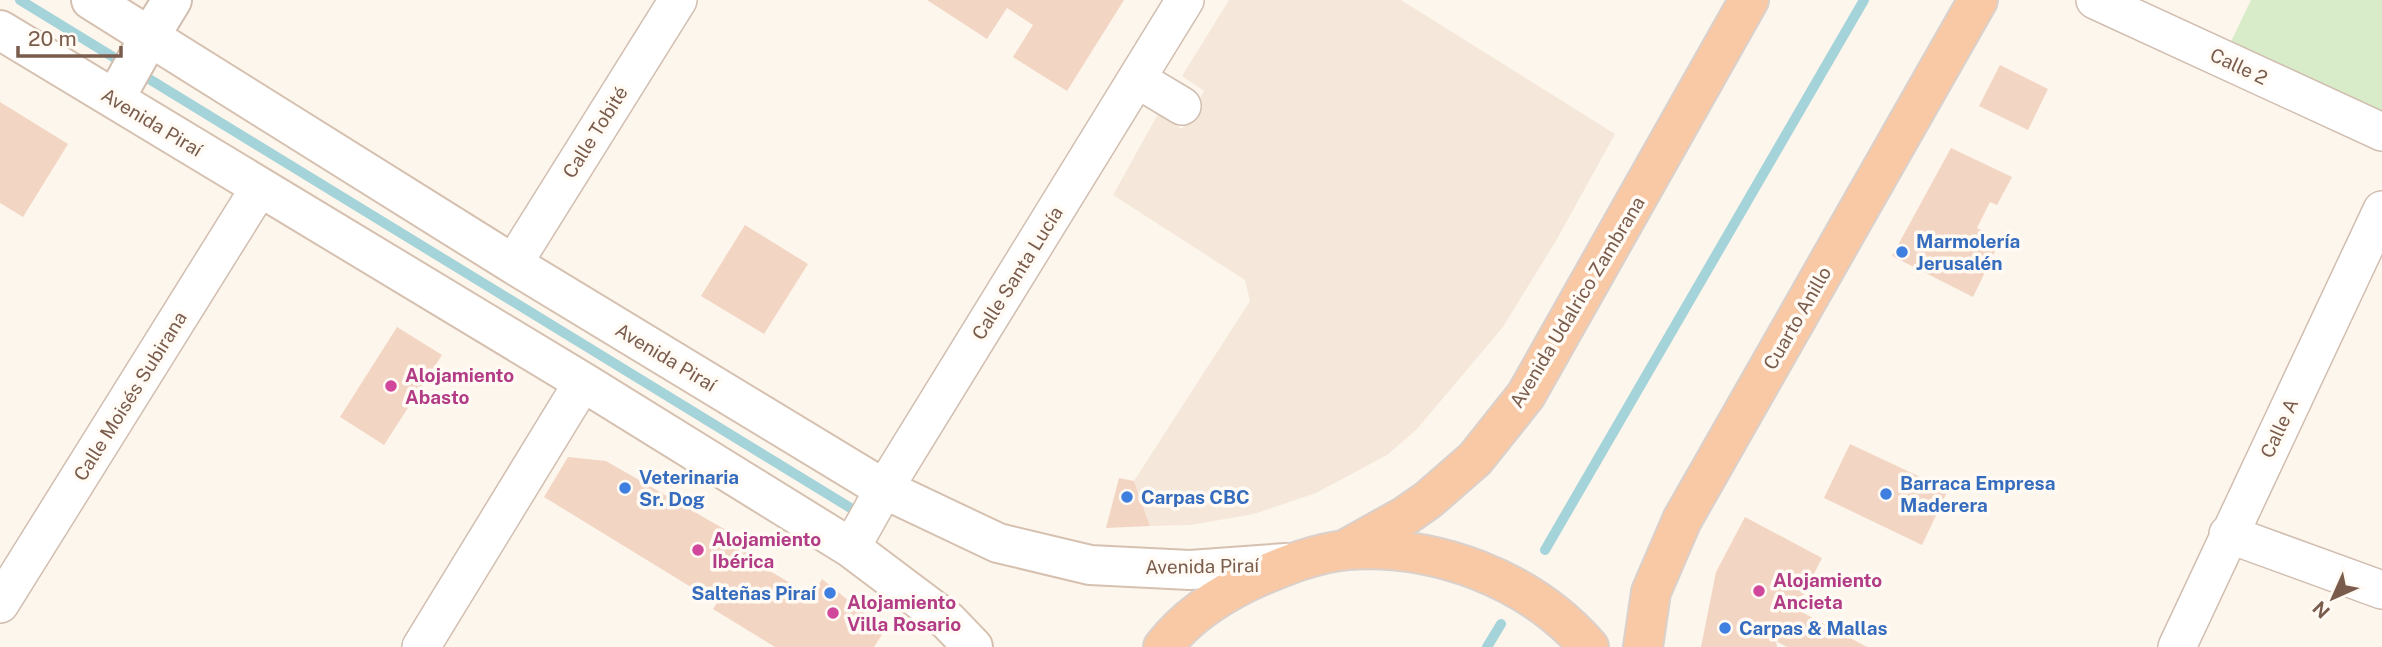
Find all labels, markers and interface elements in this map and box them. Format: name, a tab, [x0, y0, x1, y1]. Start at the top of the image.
scale bar	[18, 14, 121, 58]
text: 20 m	[28, 26, 77, 51]
street label: Calle 2	[2207, 43, 2271, 89]
street label: Calle Tobité	[558, 82, 632, 182]
street label: Avenida Piraí	[98, 83, 207, 161]
street label: Avenida Udalrico Zambrana	[1505, 192, 1649, 412]
street label: Calle Santa Lucía	[967, 202, 1067, 344]
place label: Marmolería Jerusalén	[1916, 230, 2020, 274]
marker: Marmolería Jerusalén	[1894, 244, 1910, 260]
street label: Cuarto Anillo	[1759, 263, 1835, 373]
street label: Calle Moisés Subirana	[69, 307, 191, 485]
street label: Avenida Piraí	[612, 318, 721, 396]
place label: Alojamiento Abasto	[405, 364, 514, 408]
marker: Alojamiento Abasto	[383, 378, 399, 394]
street label: Calle A	[2256, 395, 2302, 461]
place label: Veterinaria Sr. Dog	[639, 466, 739, 510]
place label: Barraca Empresa Maderera	[1900, 472, 2055, 516]
marker: Veterinaria Sr. Dog	[617, 480, 633, 496]
place label: Carpas CBC	[1141, 486, 1250, 508]
marker: Barraca Empresa Maderera	[1878, 486, 1894, 502]
marker: Carpas CBC	[1119, 489, 1135, 505]
place label: Alojamiento Ibérica	[712, 528, 821, 572]
marker: Alojamiento Ibérica	[690, 542, 706, 558]
street label: Avenida Piraí	[1145, 554, 1259, 578]
north arrow	[2298, 563, 2368, 633]
place label: Alojamiento Ancieta	[1773, 569, 1882, 613]
place label: Salteñas Piraí	[691, 582, 817, 604]
marker: Alojamiento Ancieta	[1751, 583, 1767, 599]
marker: Salteñas Piraí	[822, 585, 838, 601]
place label: Alojamiento Villa Rosario	[847, 591, 961, 635]
text: N	[2308, 597, 2334, 623]
marker: Alojamiento Villa Rosario	[825, 605, 841, 621]
place label: Carpas & Mallas	[1739, 617, 1887, 639]
marker: Carpas & Mallas	[1717, 620, 1733, 636]

